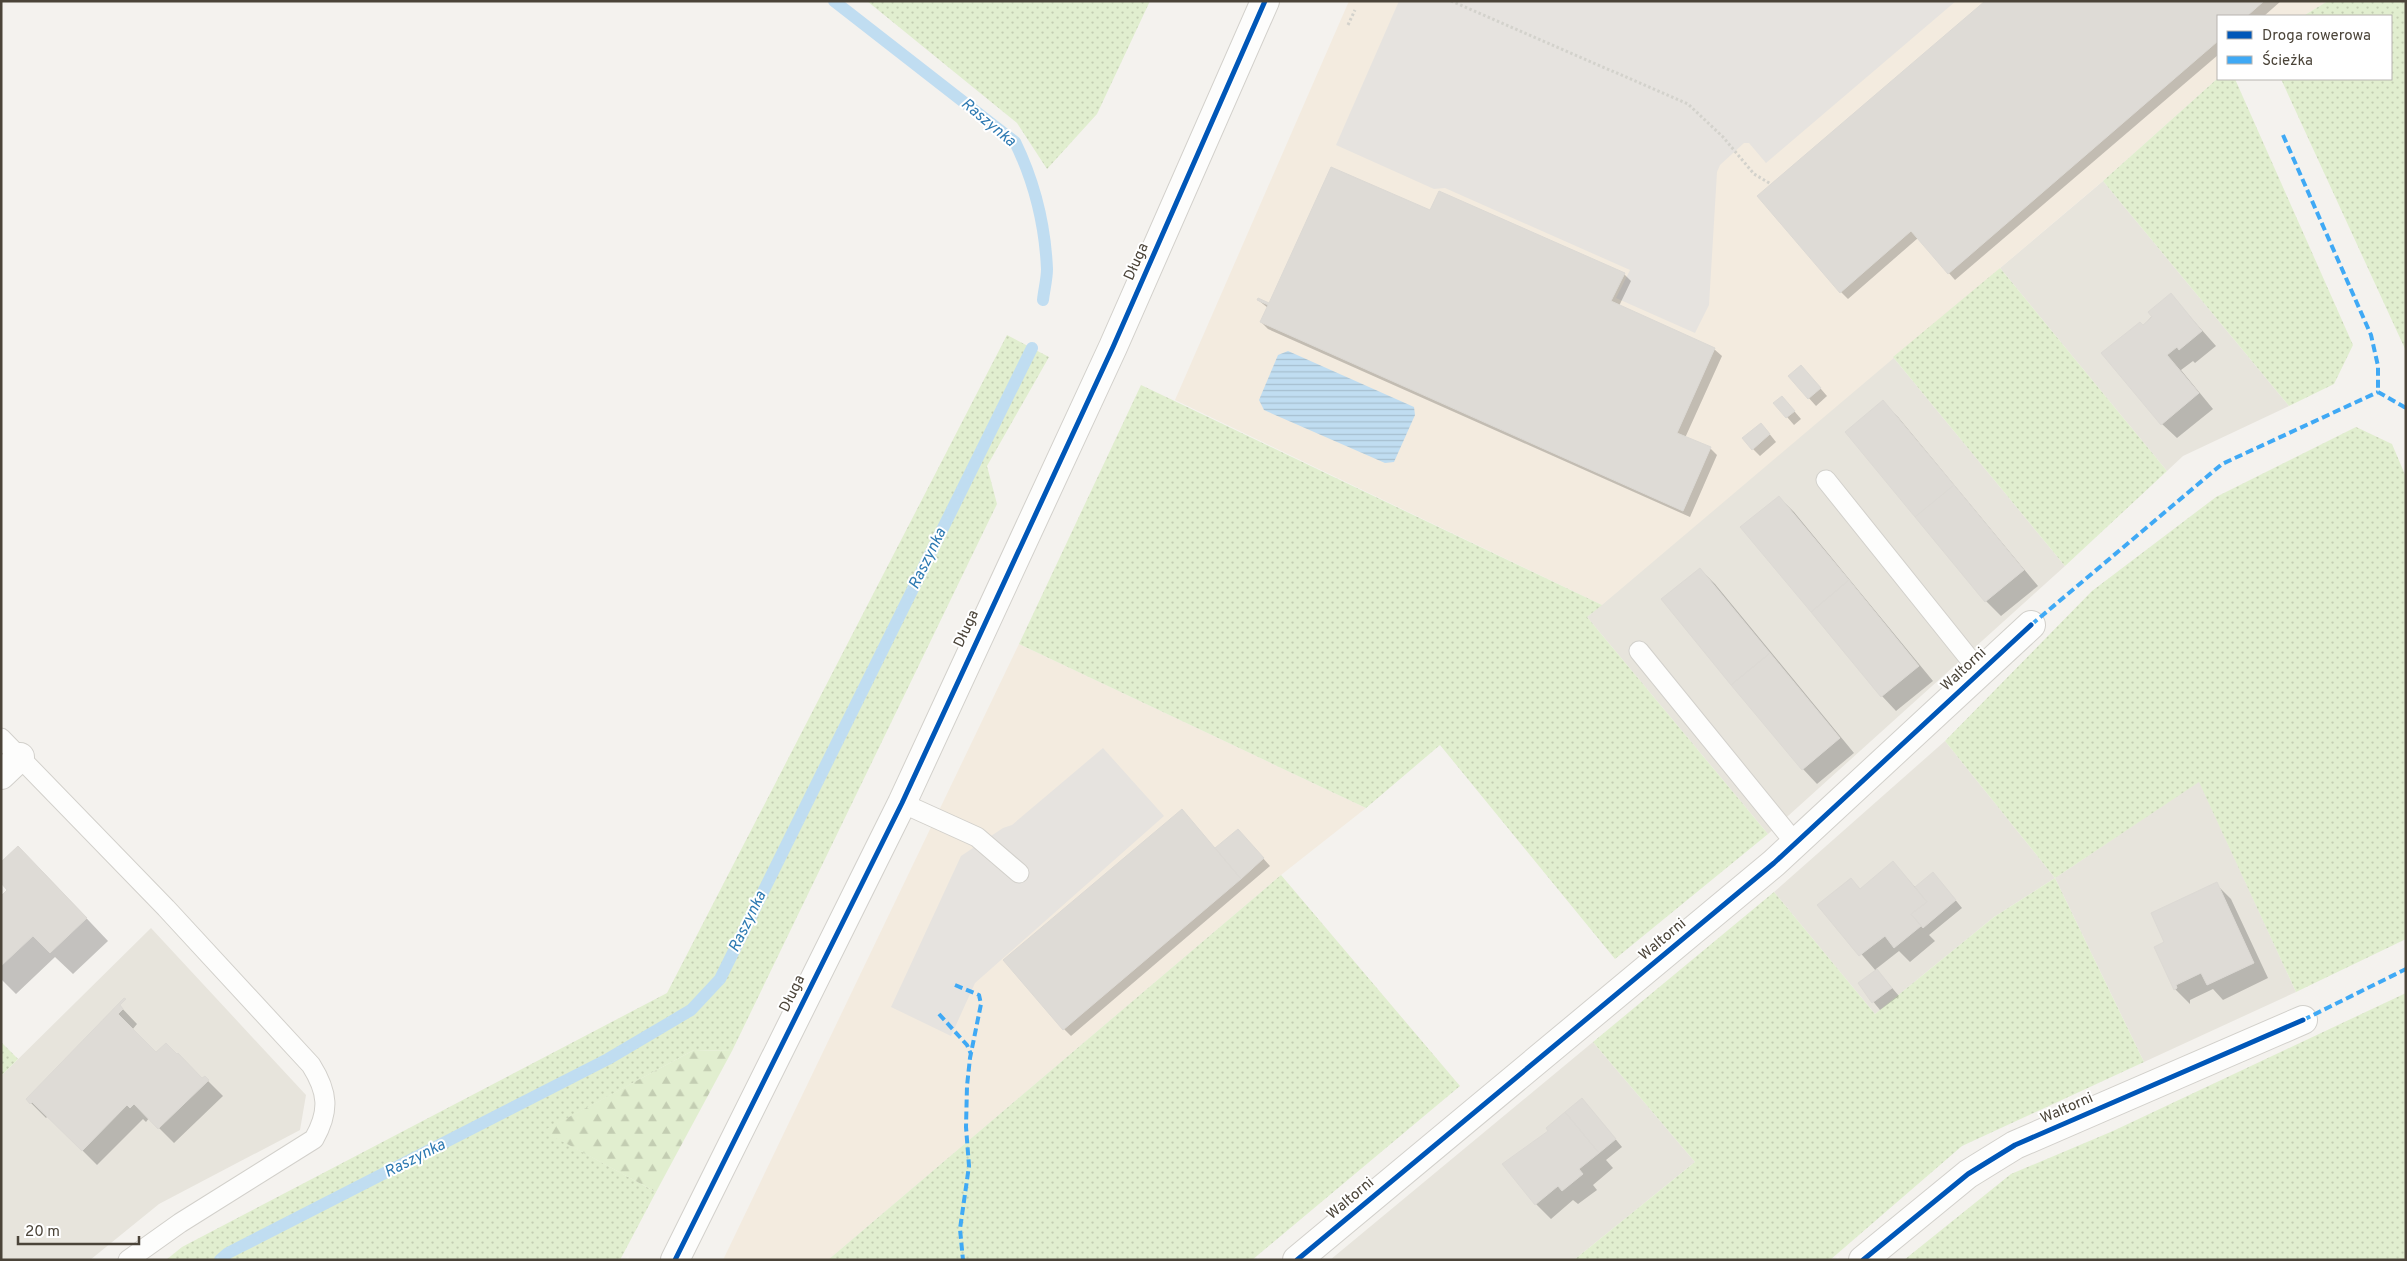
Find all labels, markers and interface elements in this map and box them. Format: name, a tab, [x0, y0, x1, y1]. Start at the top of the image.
legend	[2217, 15, 2392, 80]
text: Droga rowerowa	[2262, 27, 2371, 46]
text: Ścieżka	[2262, 50, 2313, 71]
water label: Raszynka	[956, 94, 1020, 152]
street label: Długa	[1120, 240, 1154, 284]
water label: Raszynka	[905, 524, 952, 593]
street label: Długa	[950, 607, 984, 651]
street label: Waltorni	[1937, 644, 1991, 696]
water label: Raszynka	[725, 887, 772, 956]
street label: Waltorni	[1635, 915, 1691, 965]
street label: Długa	[776, 972, 810, 1016]
street label: Waltorni	[2038, 1089, 2096, 1129]
water label: Raszynka	[381, 1135, 449, 1183]
street label: Waltorni	[1323, 1174, 1379, 1224]
scale bar	[18, 1214, 139, 1246]
text: 20 m	[25, 1223, 60, 1242]

